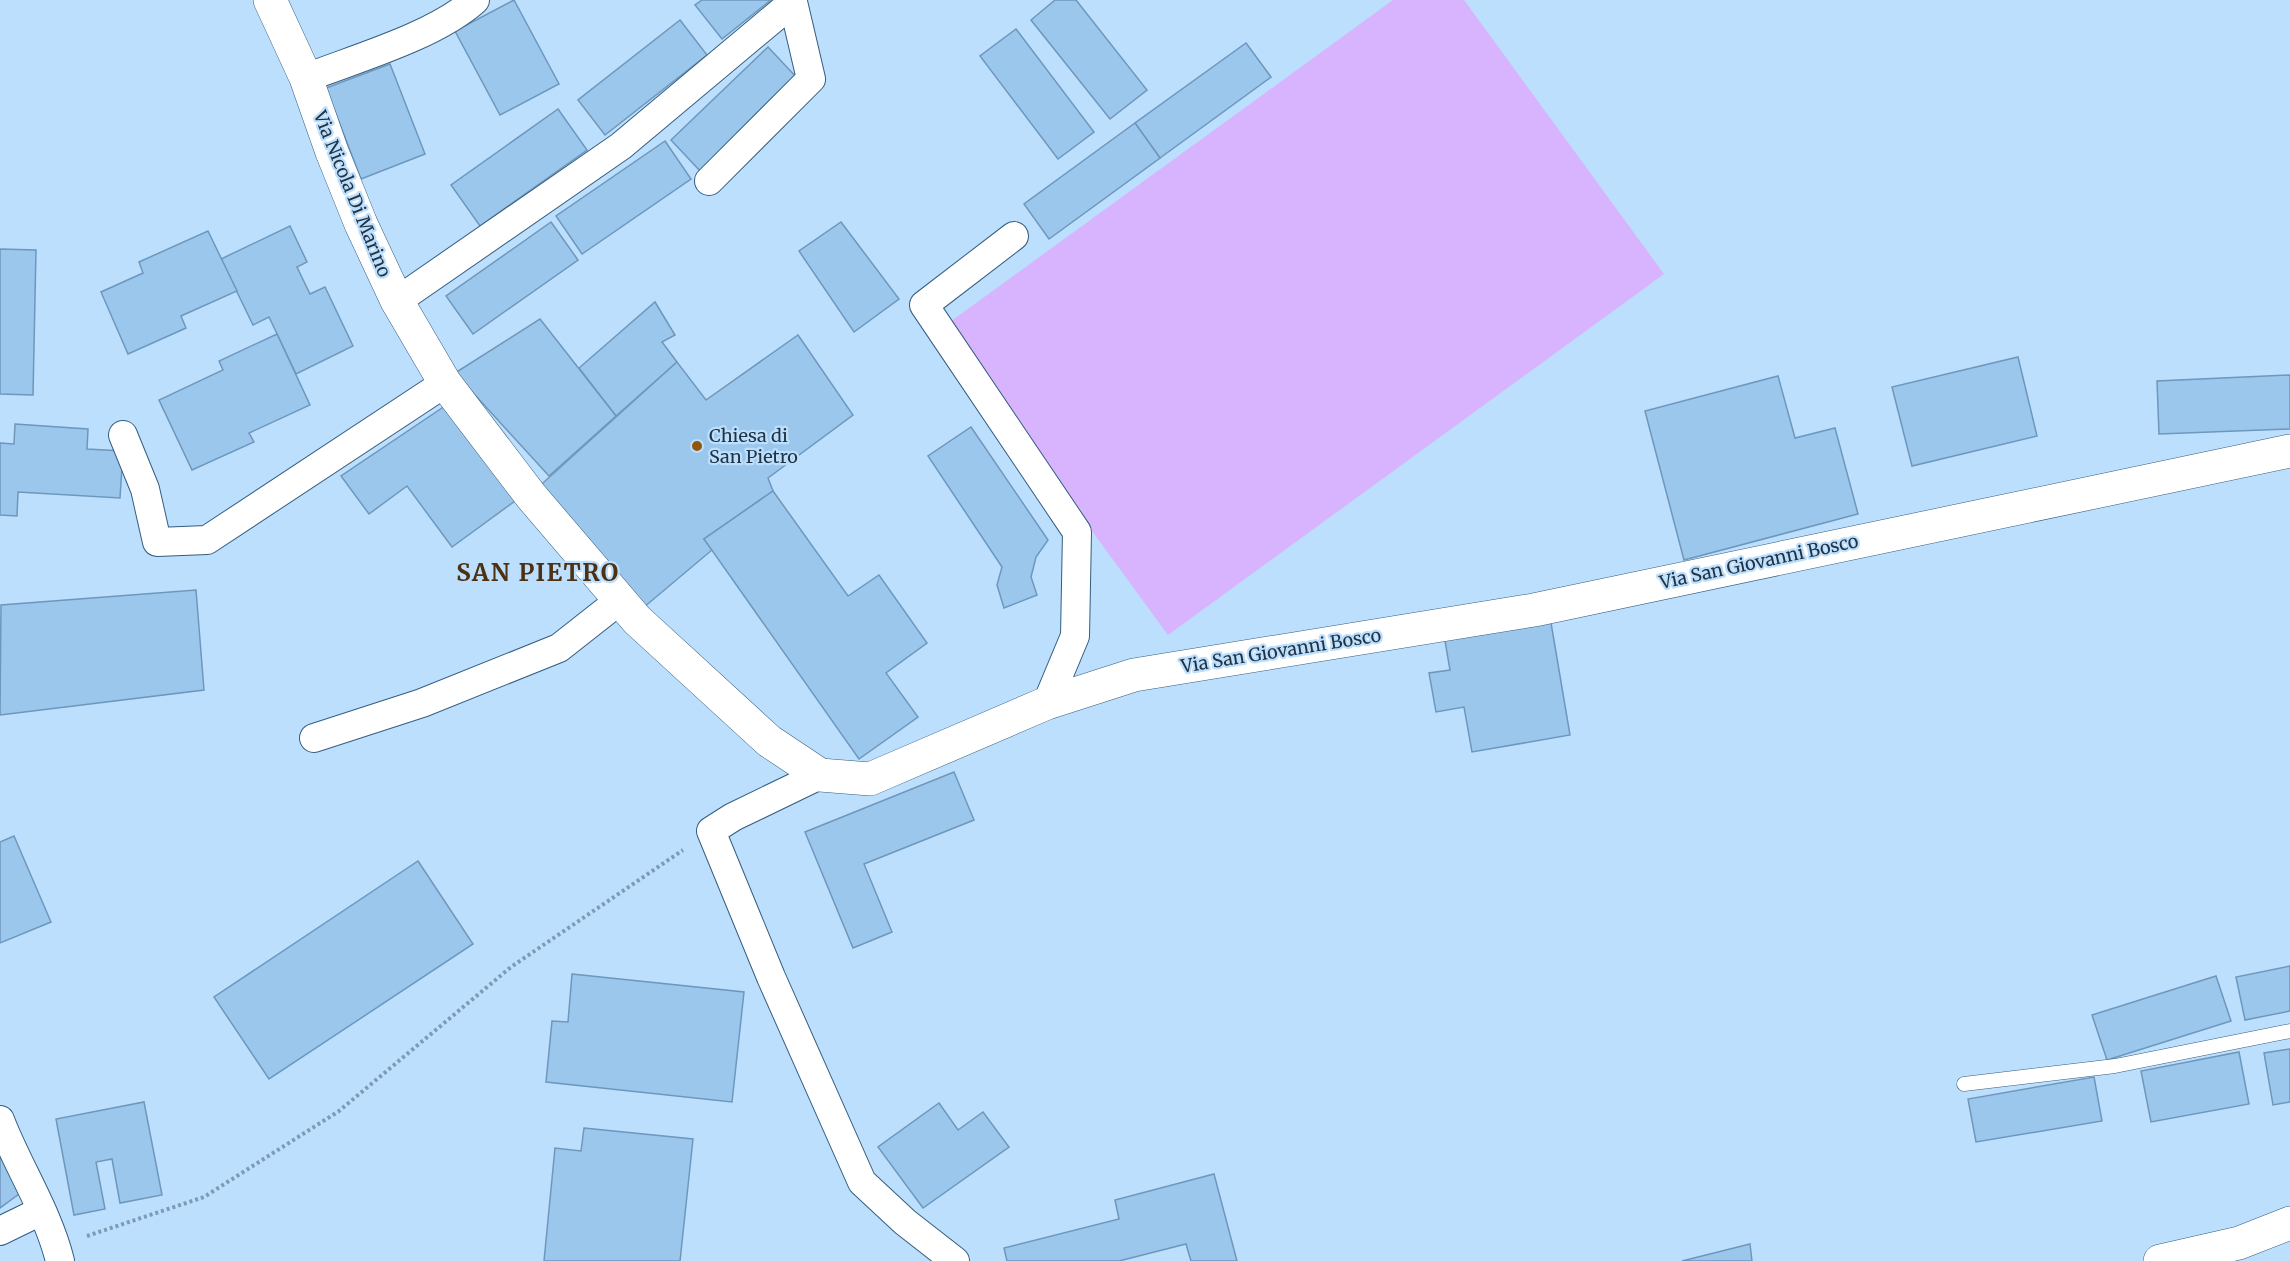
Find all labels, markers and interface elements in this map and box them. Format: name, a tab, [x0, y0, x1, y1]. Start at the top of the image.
street label: Via Nicola Di Marino	[308, 106, 396, 280]
place label: Chiesa di San Pietro	[709, 424, 798, 468]
marker: Chiesa di San Pietro	[690, 439, 704, 453]
street label: Via San Giovanni Bosco	[1657, 529, 1860, 594]
district label: SAN PIETRO	[456, 557, 620, 588]
street label: Via San Giovanni Bosco	[1178, 623, 1383, 678]

